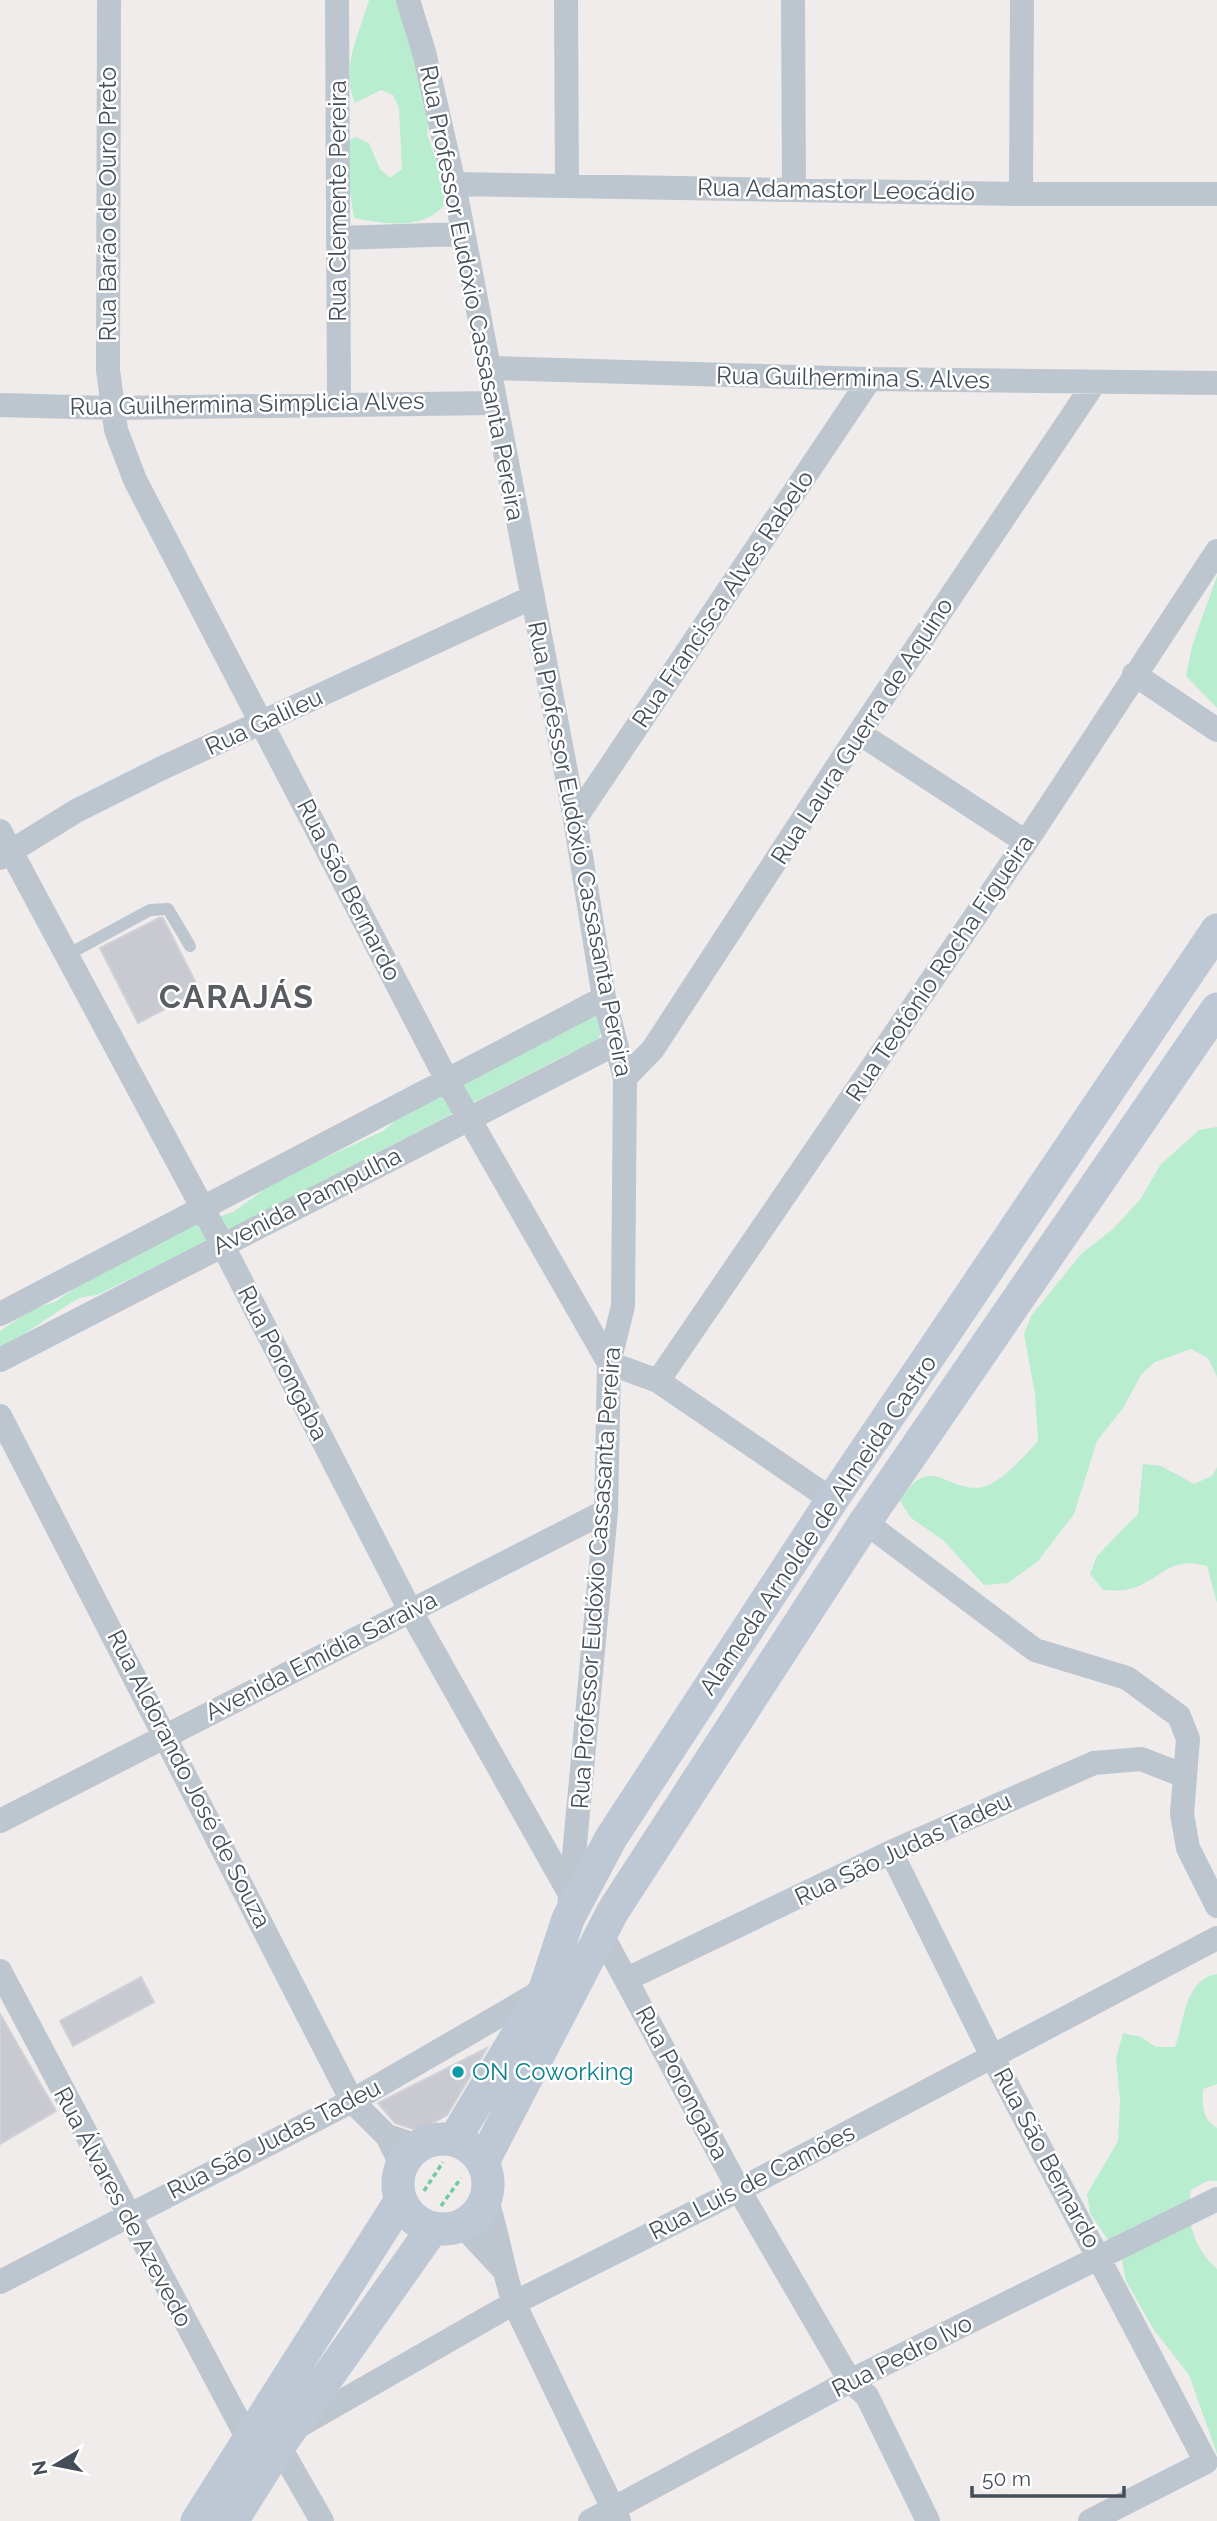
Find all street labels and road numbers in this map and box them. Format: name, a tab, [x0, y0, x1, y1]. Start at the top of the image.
street label: Rua Professor Eudóxio Cassasanta Pereira	[414, 63, 531, 523]
street label: Rua Barão de Ouro Preto	[93, 67, 122, 341]
street label: Rua Clemente Pereira	[323, 80, 352, 322]
street label: Rua Adamastor Leocádio	[697, 173, 975, 206]
street label: Rua Guilhermina S. Alves	[716, 361, 990, 394]
street label: Rua Guilhermina Simplicia Alves	[69, 386, 425, 421]
street label: Rua Francisca Alves Rabelo	[626, 465, 820, 733]
street label: Rua Laura Guerra de Aquino	[764, 592, 959, 870]
street label: Rua Professor Eudóxio Cassasanta Pereira	[522, 619, 639, 1079]
street label: Rua Galileu	[201, 682, 327, 761]
street label: Rua São Bernardo	[291, 794, 408, 985]
street label: Rua Teotônio Rocha Figueira	[839, 829, 1040, 1107]
street label: Avenida Pampulha	[208, 1140, 406, 1261]
street label: Rua Porongaba	[232, 1280, 335, 1445]
street label: Rua Professor Eudóxio Cassasanta Pereira	[565, 1346, 626, 1810]
street label: Alameda Arnolde de Almeida Castro	[693, 1349, 943, 1700]
street label: Avenida Emídia Saraiva	[200, 1584, 442, 1727]
street label: Rua Aldorando José de Souza	[101, 1625, 277, 1933]
street label: Rua São Judas Tadeu	[790, 1786, 1016, 1911]
street label: Rua Porongaba	[630, 2001, 735, 2165]
street label: Rua São Bernardo	[988, 2063, 1107, 2253]
street label: Rua São Judas Tadeu	[162, 2072, 385, 2205]
street label: Rua Álvares de Azevedo	[48, 2082, 199, 2332]
street label: Rua Luis de Camões	[644, 2117, 859, 2246]
street label: Rua Pedro Ivo	[827, 2308, 977, 2403]

